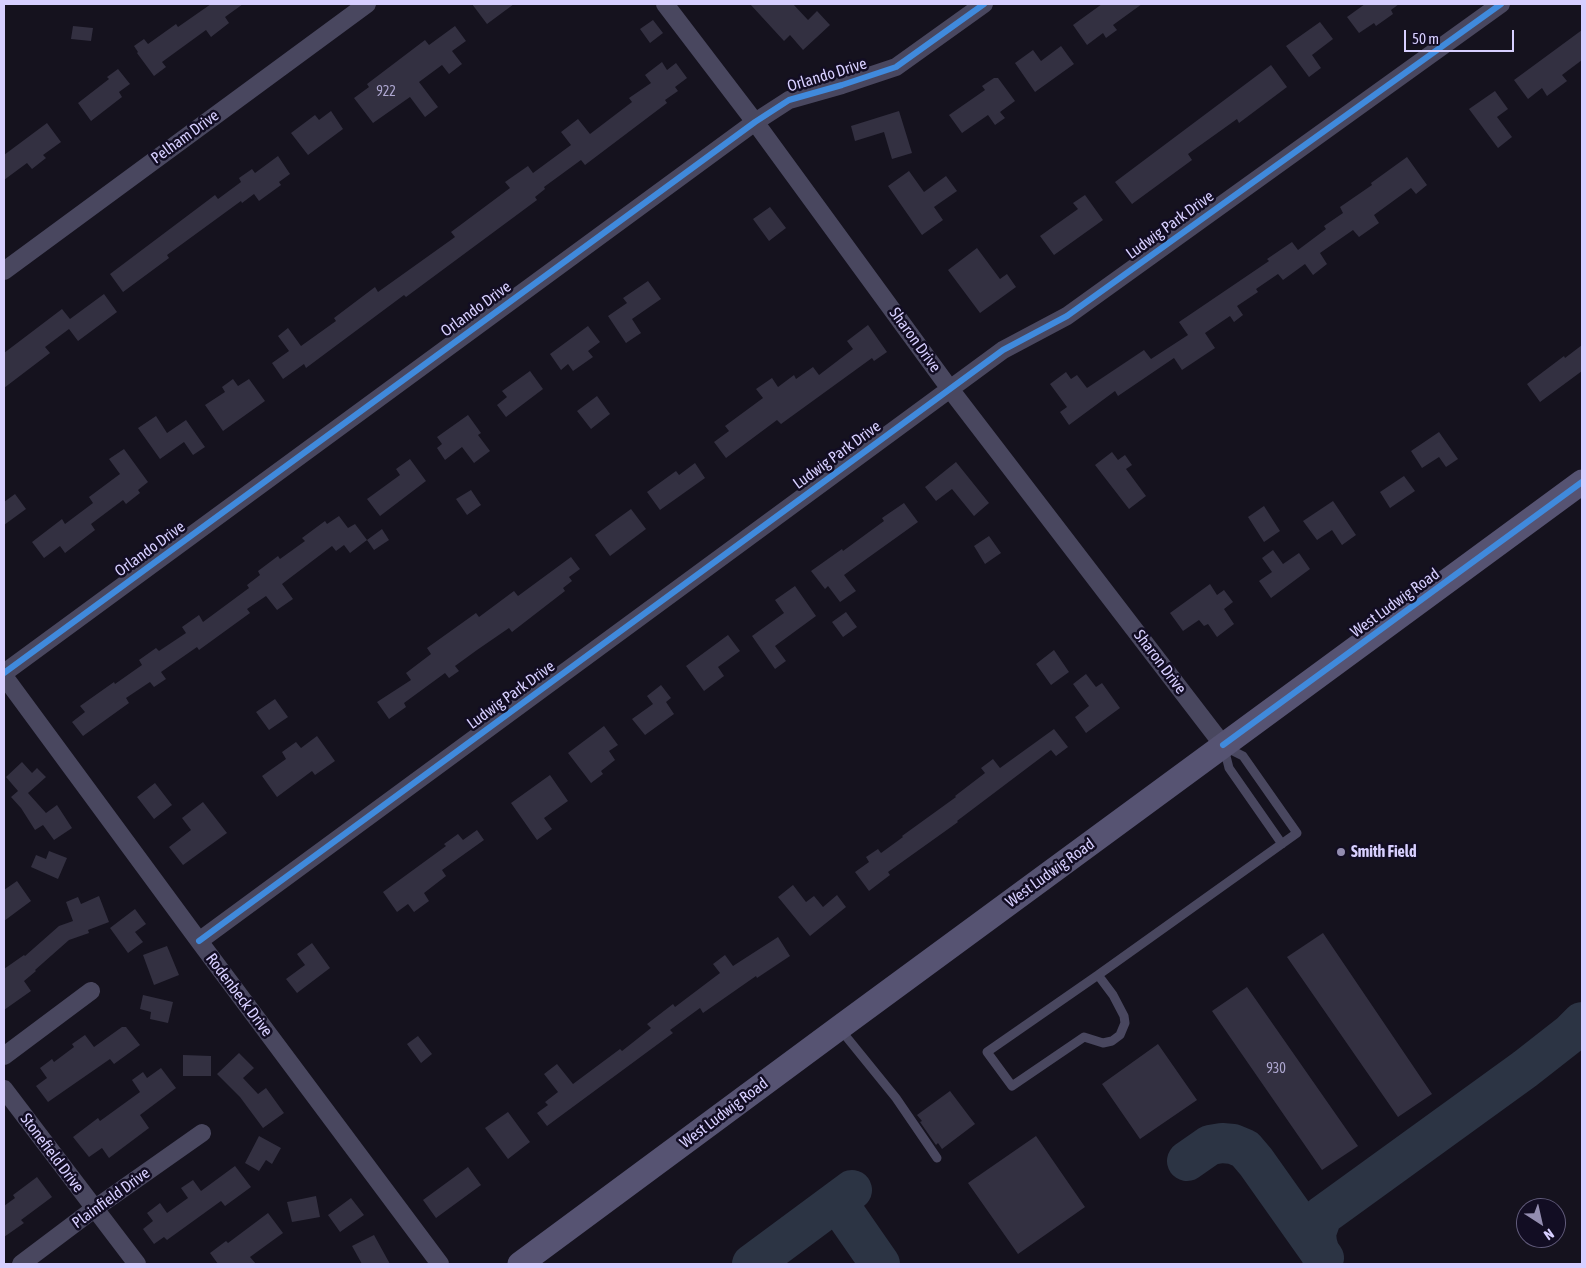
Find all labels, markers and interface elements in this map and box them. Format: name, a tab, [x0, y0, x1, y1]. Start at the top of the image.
scale bar	[1406, 20, 1516, 52]
text: 50 m	[1412, 30, 1439, 47]
street label: Orlando Drive	[785, 54, 869, 96]
house number: 922	[376, 84, 396, 100]
street label: Pelham Drive	[147, 106, 223, 168]
street label: Ludwig Park Drive	[1122, 187, 1218, 263]
street label: Orlando Drive	[437, 277, 515, 341]
street label: Sharon Drive	[885, 304, 945, 376]
street label: Ludwig Park Drive	[789, 417, 885, 493]
street label: Orlando Drive	[111, 517, 189, 581]
street label: West Ludwig Road	[1347, 564, 1443, 642]
street label: Sharon Drive	[1130, 626, 1190, 698]
street label: Ludwig Park Drive	[463, 657, 559, 733]
street label: West Ludwig Road	[1002, 834, 1098, 912]
place label: Smith Field	[1351, 842, 1417, 862]
marker: Smith Field	[1335, 846, 1347, 858]
street label: Rodenbeck Drive	[202, 950, 276, 1040]
house number: 930	[1266, 1061, 1286, 1077]
street label: West Ludwig Road	[676, 1074, 772, 1152]
street label: Stonefield Drive	[16, 1110, 88, 1196]
street label: Plainfield Drive	[68, 1163, 154, 1233]
north arrow	[1516, 1198, 1566, 1248]
text: N	[1541, 1226, 1557, 1243]

